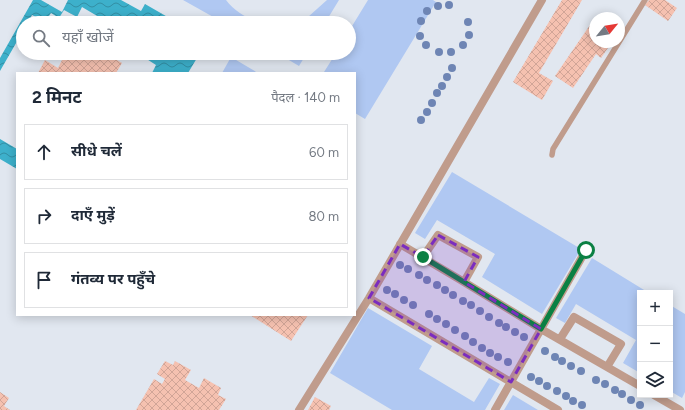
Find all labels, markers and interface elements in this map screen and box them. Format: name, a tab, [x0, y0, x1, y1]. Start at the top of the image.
north arrow	[589, 12, 625, 48]
search box	[16, 16, 356, 60]
icon: search	[30, 27, 52, 49]
text: यहाँ खोजें	[62, 28, 114, 46]
text: 2 मिनट	[32, 87, 82, 107]
text: पैदल · 140 m	[271, 90, 340, 105]
icon: ahead	[33, 141, 55, 163]
text: सीधे चलें	[71, 142, 122, 160]
text: 60 m	[309, 145, 339, 160]
icon: right	[33, 205, 55, 227]
text: दाएँ मुड़ें	[71, 206, 115, 224]
text: 80 m	[308, 209, 339, 224]
route start	[577, 241, 595, 259]
route end	[414, 248, 432, 266]
icon: arrive	[33, 269, 55, 291]
text: गंतव्य पर पहुँचे	[71, 270, 155, 288]
map controls	[637, 290, 673, 398]
button: +	[637, 290, 673, 326]
button: −	[637, 326, 673, 362]
button: layers	[637, 362, 673, 398]

